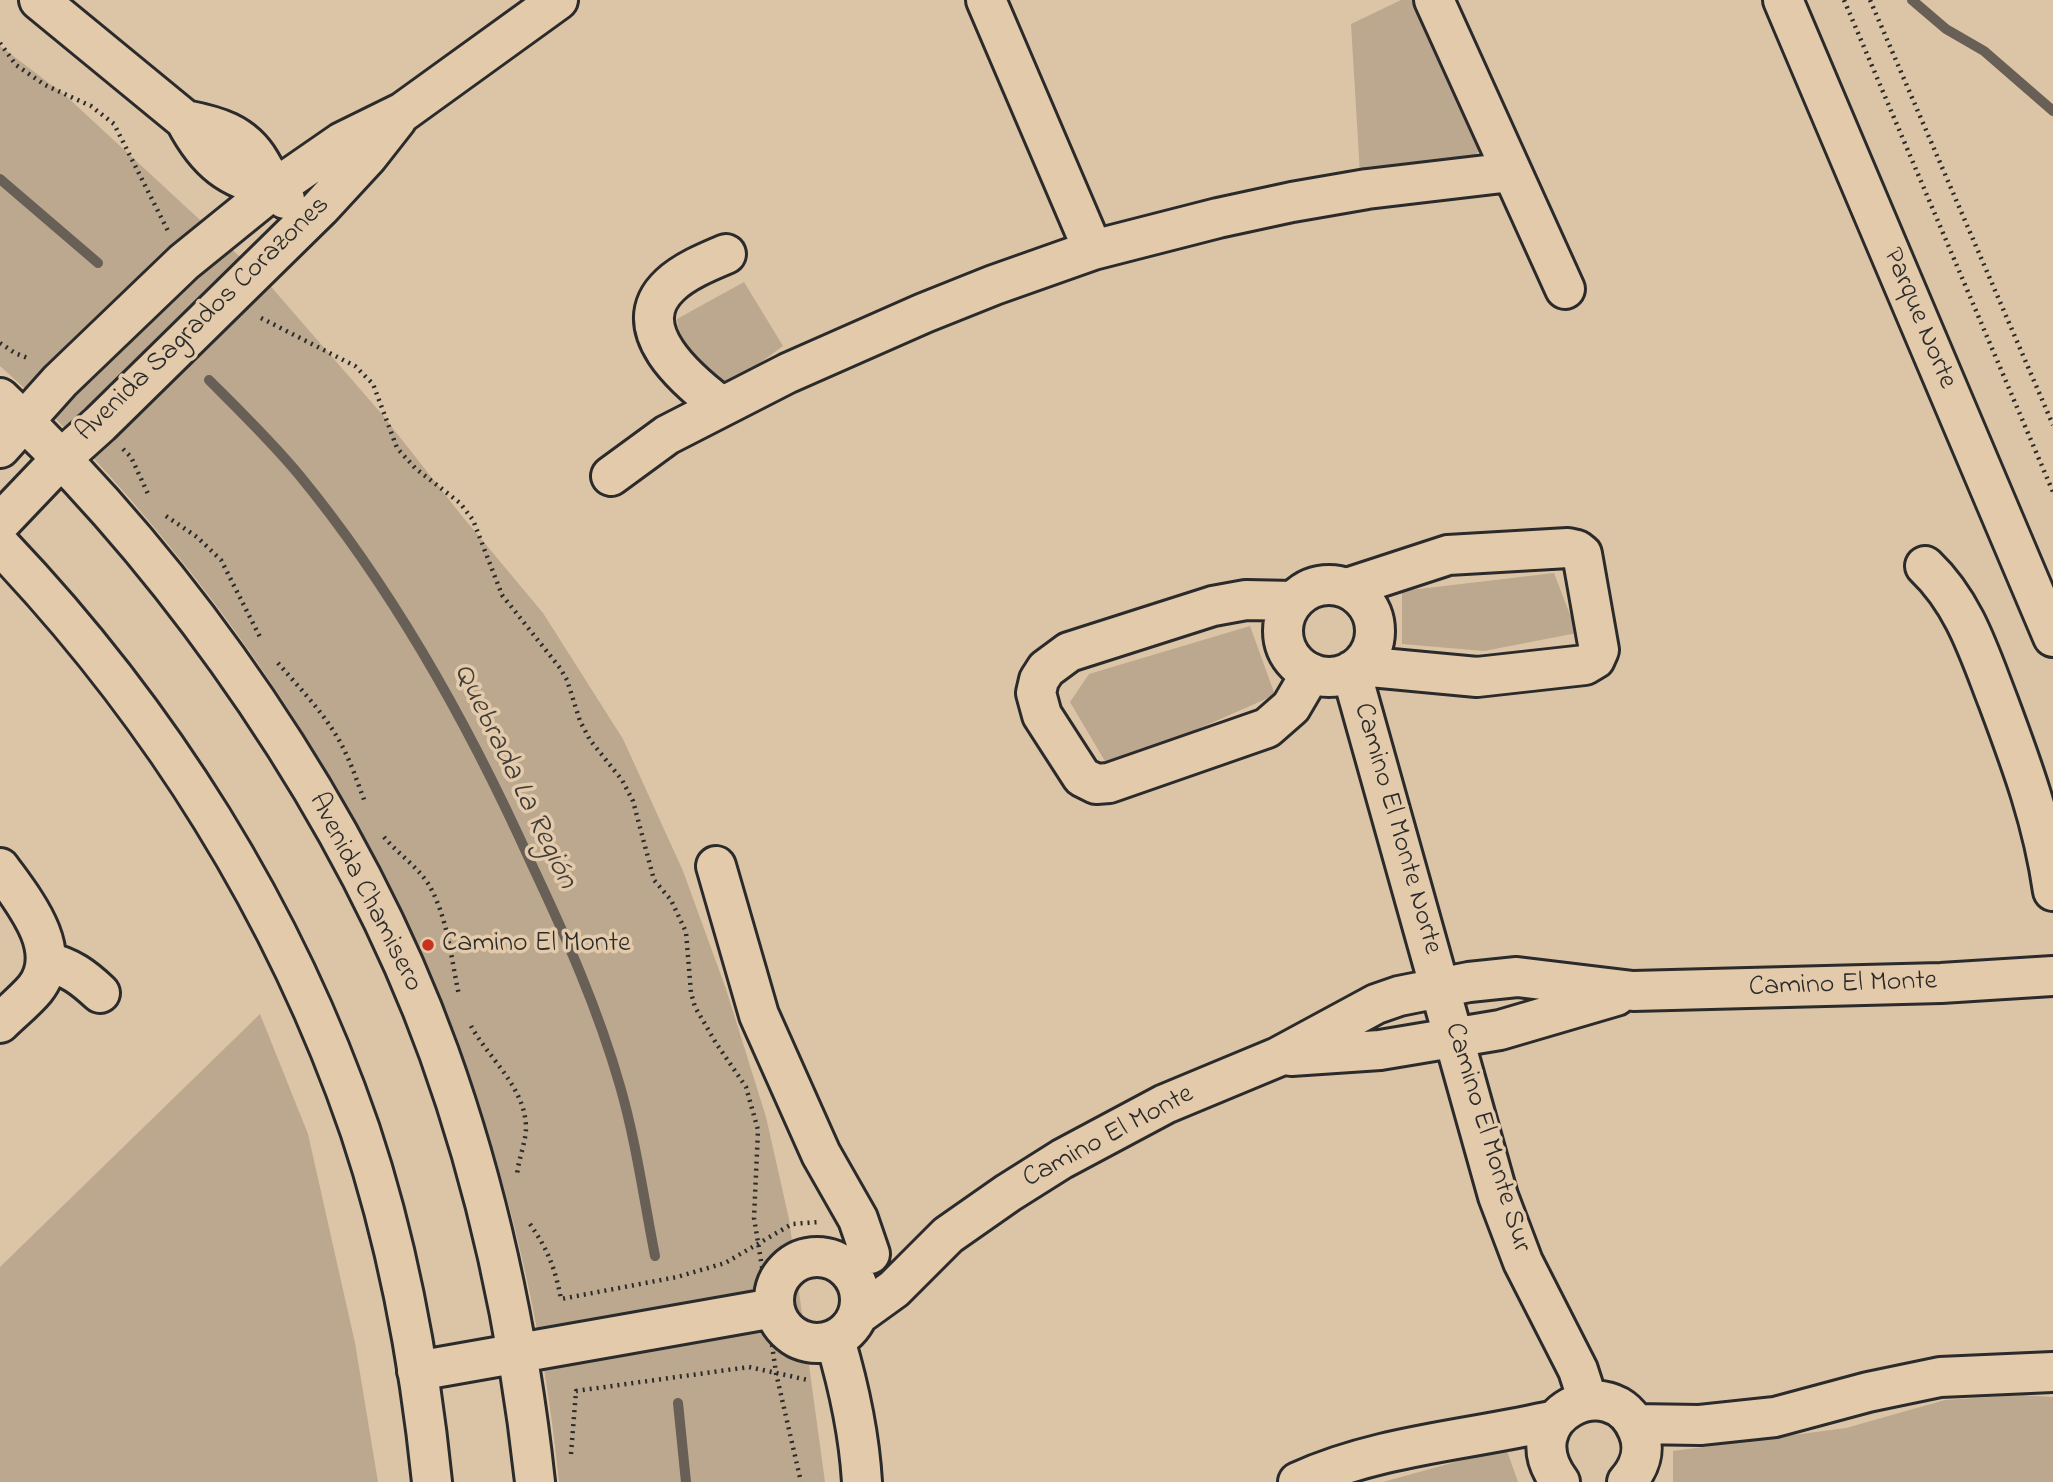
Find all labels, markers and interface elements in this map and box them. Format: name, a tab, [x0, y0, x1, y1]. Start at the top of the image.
street label: Avenida Sagrados Corazones	[70, 190, 338, 450]
street label: Parque Norte	[1873, 244, 1963, 394]
water label: Quebrada La Región	[443, 659, 583, 895]
street label: Camino El Monte Norte	[1344, 700, 1448, 958]
street label: Avenida Chamisero	[299, 788, 429, 998]
place label: Camino El Monte	[442, 928, 631, 962]
marker: Camino El Monte	[420, 937, 436, 953]
street label: Camino El Monte	[1748, 966, 1938, 1006]
street label: Camino El Monte Sur	[1435, 1019, 1537, 1257]
street label: Camino El Monte	[1018, 1079, 1200, 1197]

